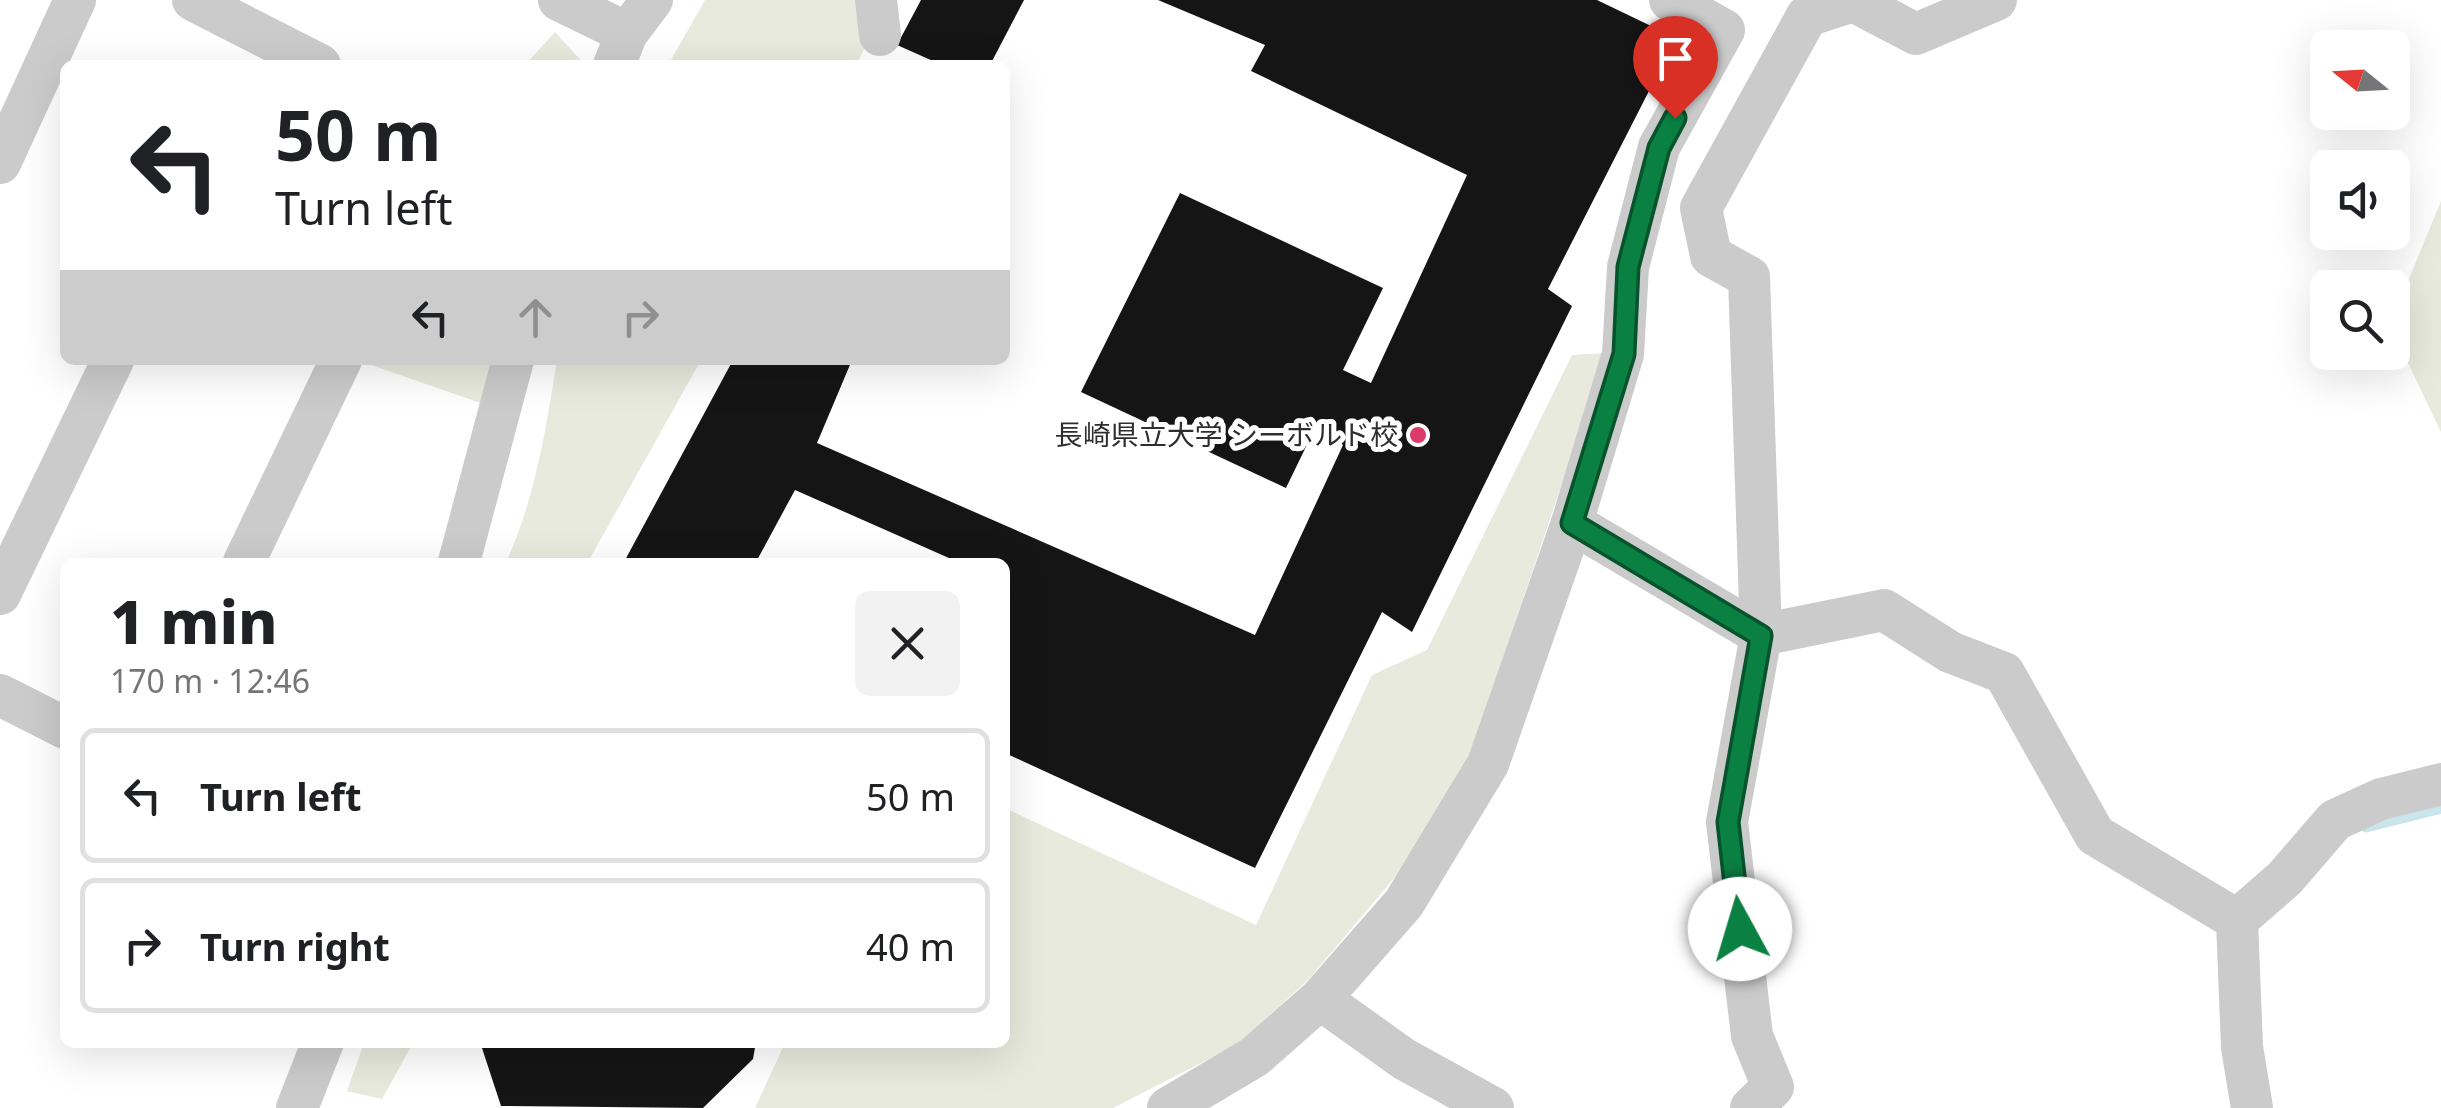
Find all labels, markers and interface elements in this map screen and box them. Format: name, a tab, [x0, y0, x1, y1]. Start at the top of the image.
pin	[1633, 16, 1718, 119]
north arrow	[2310, 30, 2410, 130]
map controls	[2310, 30, 2410, 370]
icon: arrive	[1648, 31, 1703, 86]
text: 50 m	[275, 86, 442, 182]
icon: left	[110, 100, 240, 230]
button: sound	[2310, 150, 2410, 250]
text: Turn left	[275, 177, 452, 238]
button: search	[2310, 270, 2410, 370]
icon: left	[403, 290, 458, 345]
icon: ahead	[508, 290, 563, 345]
icon: right	[613, 290, 668, 345]
place label: 長崎県立大学 シーボルド校	[1055, 415, 1398, 453]
marker: 長崎県立大学 シーボルド校	[1407, 424, 1429, 446]
text: 1 min	[110, 580, 278, 662]
button: close	[855, 591, 960, 696]
text: 170 m · 12:46	[110, 659, 310, 702]
icon: left	[115, 768, 170, 823]
text: Turn left	[200, 770, 362, 822]
text: 50 m	[866, 770, 955, 822]
position arrow	[1688, 877, 1792, 981]
icon: right	[115, 918, 170, 973]
text: Turn right	[200, 920, 390, 972]
text: 40 m	[866, 920, 955, 972]

